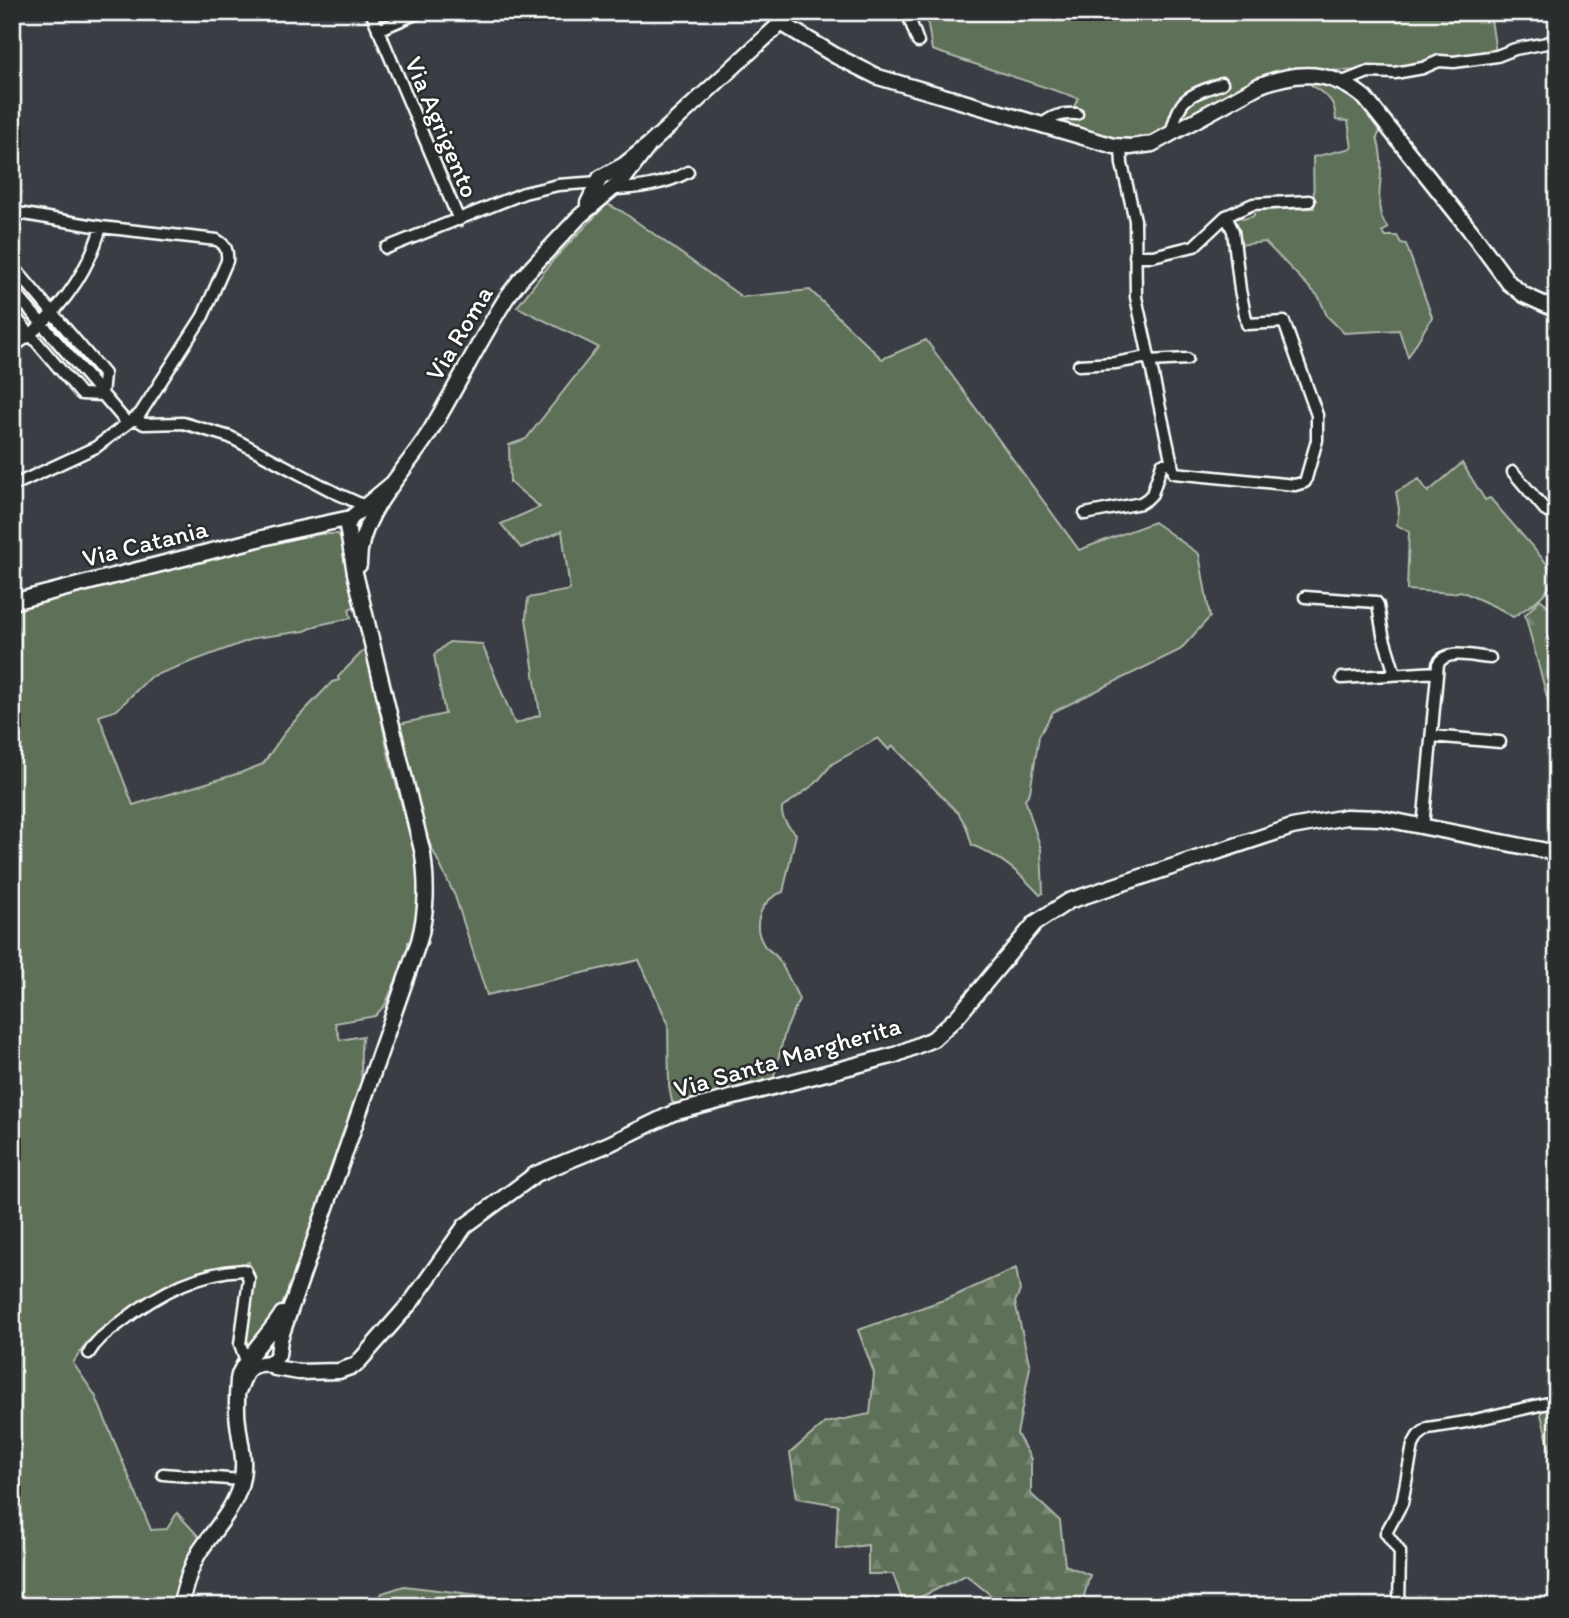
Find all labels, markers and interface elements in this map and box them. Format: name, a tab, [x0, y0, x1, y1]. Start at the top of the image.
street label: Via Agrigento	[398, 52, 486, 202]
street label: Via Roma	[418, 279, 500, 386]
street label: Via Catania	[79, 512, 212, 574]
street label: Via Santa Margherita	[670, 1009, 904, 1105]

